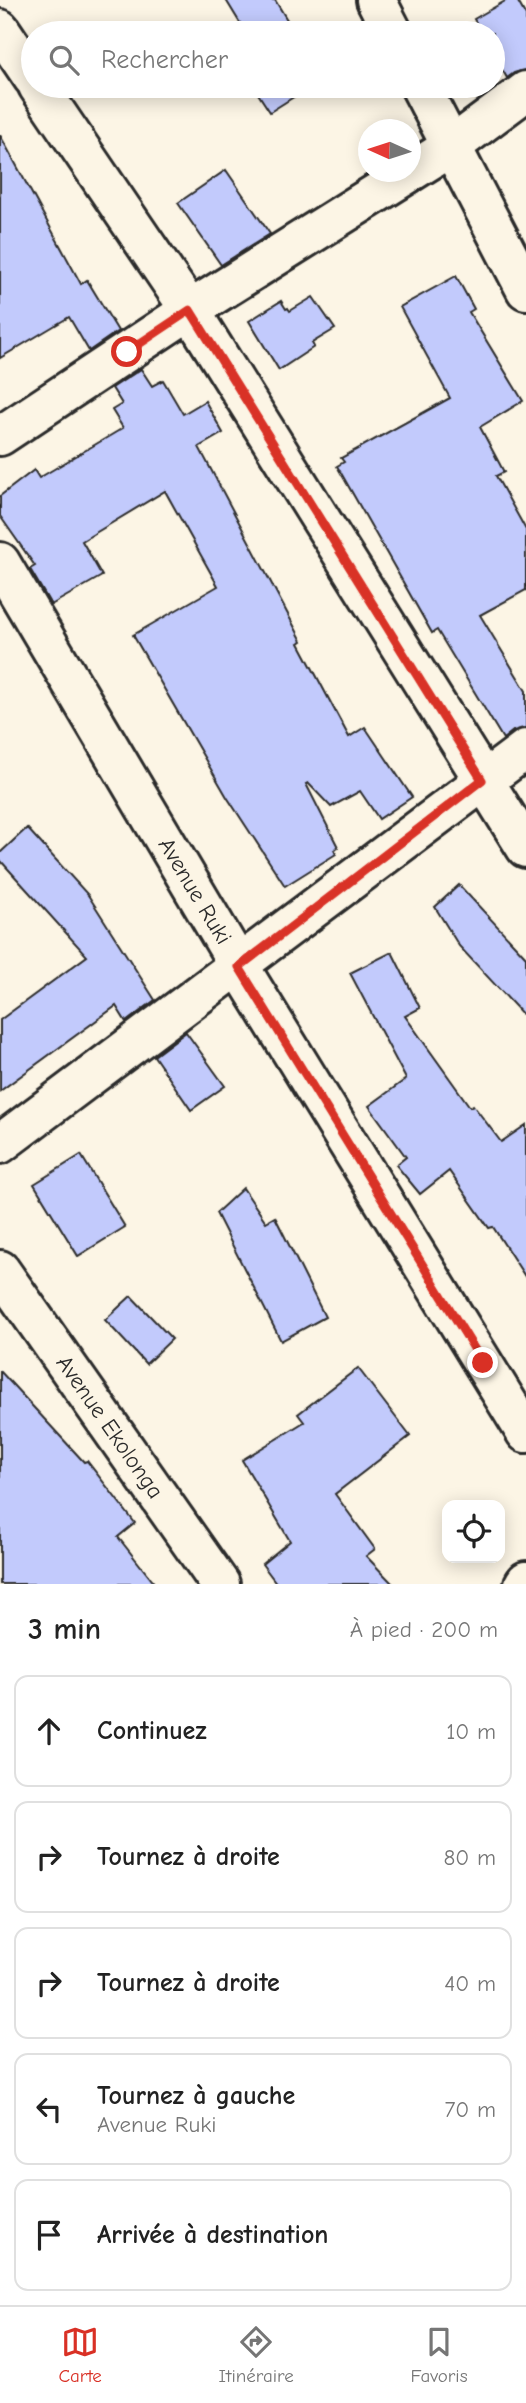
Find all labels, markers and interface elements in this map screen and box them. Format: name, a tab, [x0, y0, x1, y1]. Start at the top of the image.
search box	[21, 21, 505, 98]
icon: search	[45, 41, 83, 79]
text: Rechercher	[101, 45, 228, 75]
north arrow	[358, 119, 421, 182]
route start	[111, 336, 142, 367]
street label: Avenue Ruki	[153, 833, 237, 949]
route end	[467, 1347, 498, 1378]
street label: Avenue Ekolonga	[51, 1350, 169, 1504]
map controls	[442, 1500, 505, 1563]
button: locate	[442, 1500, 505, 1563]
text: 3 min	[28, 1612, 101, 1647]
text: À pied · 200 m	[350, 1616, 498, 1643]
icon: ahead	[30, 1712, 68, 1750]
text: Continuez	[97, 1716, 207, 1746]
text: 10 m	[446, 1718, 496, 1745]
icon: right	[30, 1838, 68, 1876]
text: Tournez à droite	[97, 1842, 280, 1872]
text: 80 m	[443, 1844, 496, 1871]
icon: right	[30, 1964, 68, 2002]
text: Tournez à droite	[97, 1968, 280, 1998]
text: 40 m	[444, 1970, 496, 1997]
text: Tournez à gauche	[97, 2081, 295, 2111]
icon: left	[30, 2090, 68, 2128]
text: 70 m	[444, 2096, 496, 2123]
text: Avenue Ruki	[97, 2111, 217, 2138]
icon: arrive	[30, 2216, 68, 2254]
text: Arrivée à destination	[97, 2220, 328, 2250]
tab: Carte	[58, 2323, 102, 2387]
tab: Itinéraire	[219, 2323, 294, 2387]
tab: Favoris	[411, 2323, 468, 2387]

